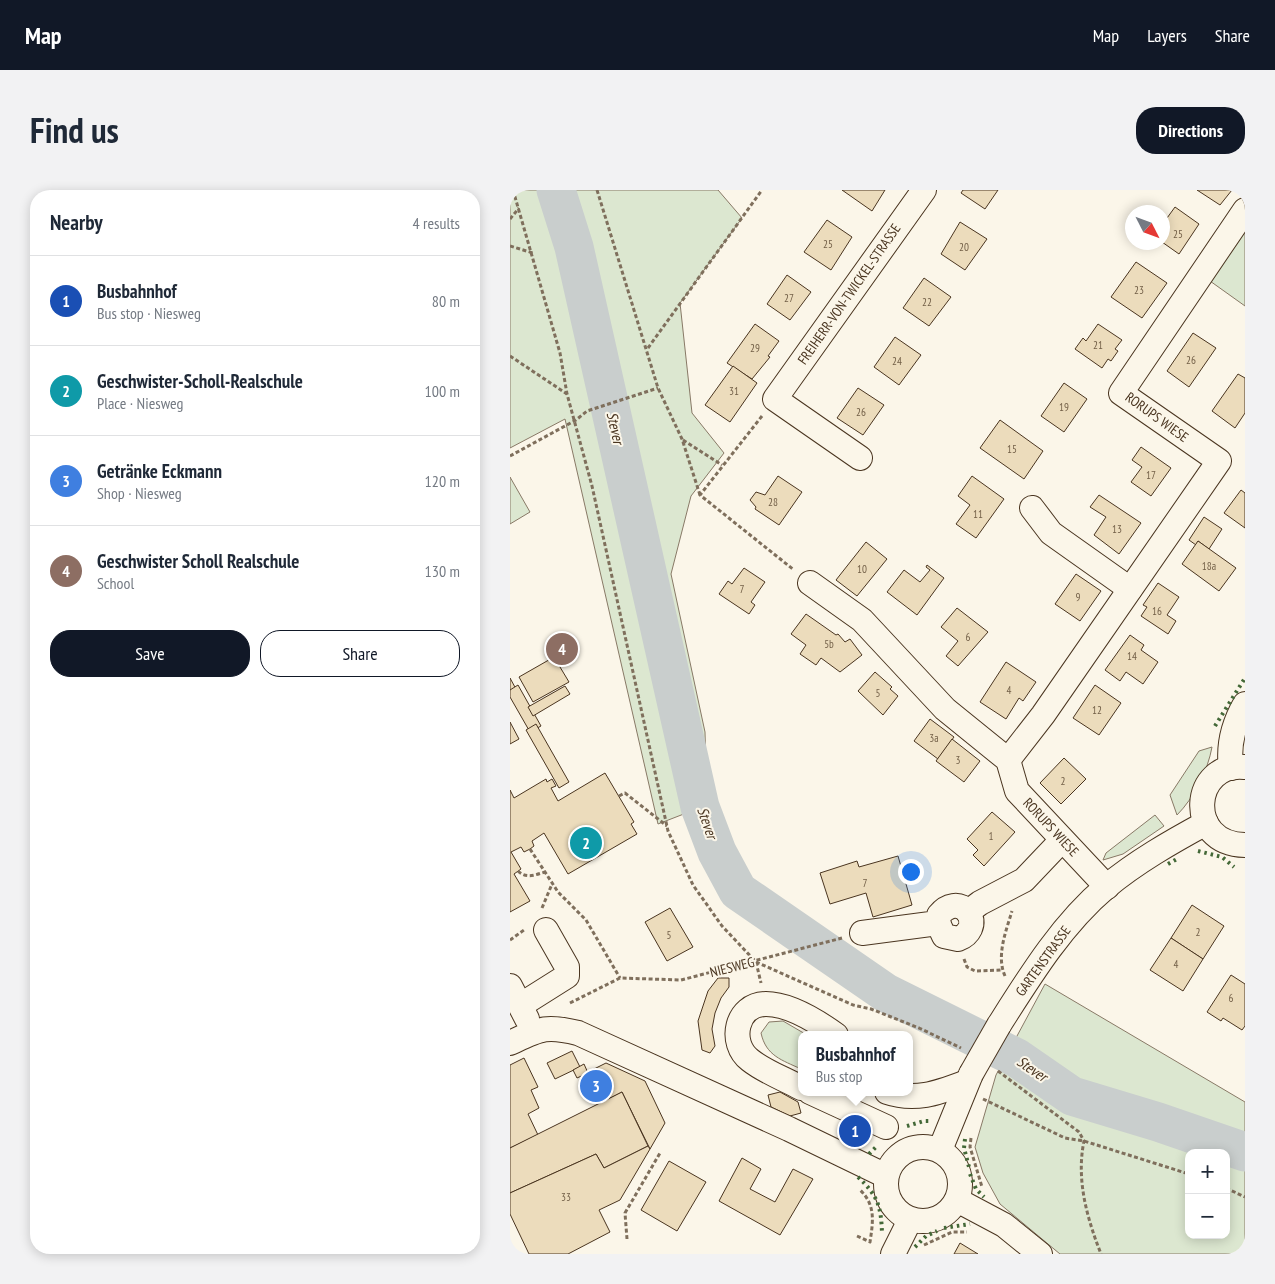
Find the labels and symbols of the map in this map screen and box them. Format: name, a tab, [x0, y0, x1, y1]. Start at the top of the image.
north arrow	[1125, 205, 1170, 250]
street label: FREIHERR-VON-TWICKEL-STRASSE	[793, 220, 905, 368]
house number: 25	[1173, 227, 1183, 241]
house number: 25	[823, 237, 833, 251]
house number: 20	[959, 240, 969, 254]
house number: 23	[1134, 283, 1144, 297]
house number: 27	[784, 291, 794, 305]
house number: 22	[922, 295, 932, 309]
house number: 21	[1093, 338, 1103, 352]
house number: 29	[750, 341, 760, 355]
house number: 26	[1186, 353, 1196, 367]
house number: 24	[892, 354, 902, 368]
house number: 31	[729, 384, 739, 398]
street label: RORUPS WIESE	[1122, 388, 1192, 446]
house number: 19	[1059, 400, 1069, 414]
house number: 26	[856, 405, 866, 419]
water label: Stever	[603, 410, 629, 448]
house number: 15	[1007, 442, 1017, 456]
house number: 17	[1146, 468, 1156, 482]
house number: 28	[768, 495, 778, 509]
house number: 11	[973, 507, 983, 521]
house number: 13	[1112, 522, 1122, 536]
house number: 18a	[1202, 559, 1216, 573]
house number: 10	[857, 562, 867, 576]
house number: 7	[740, 582, 745, 596]
house number: 9	[1076, 590, 1081, 604]
house number: 16	[1152, 604, 1162, 618]
pin: 4	[546, 630, 578, 668]
house number: 6	[966, 630, 971, 644]
house number: 5b	[824, 637, 834, 651]
house number: 14	[1127, 649, 1137, 663]
house number: 4	[1007, 683, 1012, 697]
house number: 5	[876, 686, 881, 700]
house number: 12	[1092, 703, 1102, 717]
house number: 3a	[929, 731, 939, 745]
house number: 3	[956, 753, 961, 767]
house number: 2	[1061, 774, 1066, 788]
street label: RORUPS WIESE	[1019, 794, 1083, 860]
water label: Stever	[693, 804, 722, 843]
pin: 2	[570, 824, 602, 862]
house number: 1	[989, 829, 994, 843]
your location	[898, 859, 924, 885]
house number: 7	[863, 876, 868, 890]
street label: GARTENSTRASSE	[1011, 922, 1075, 1000]
house number: 2	[1196, 925, 1201, 939]
house number: 5	[667, 928, 672, 942]
street label: NIESWEG	[708, 953, 756, 981]
house number: 4	[1174, 957, 1179, 971]
house number: 6	[1229, 991, 1234, 1005]
water label: Stever	[1013, 1052, 1053, 1087]
pin: 3	[580, 1067, 612, 1105]
pin: 1	[839, 1112, 871, 1150]
house number: 33	[561, 1190, 571, 1204]

